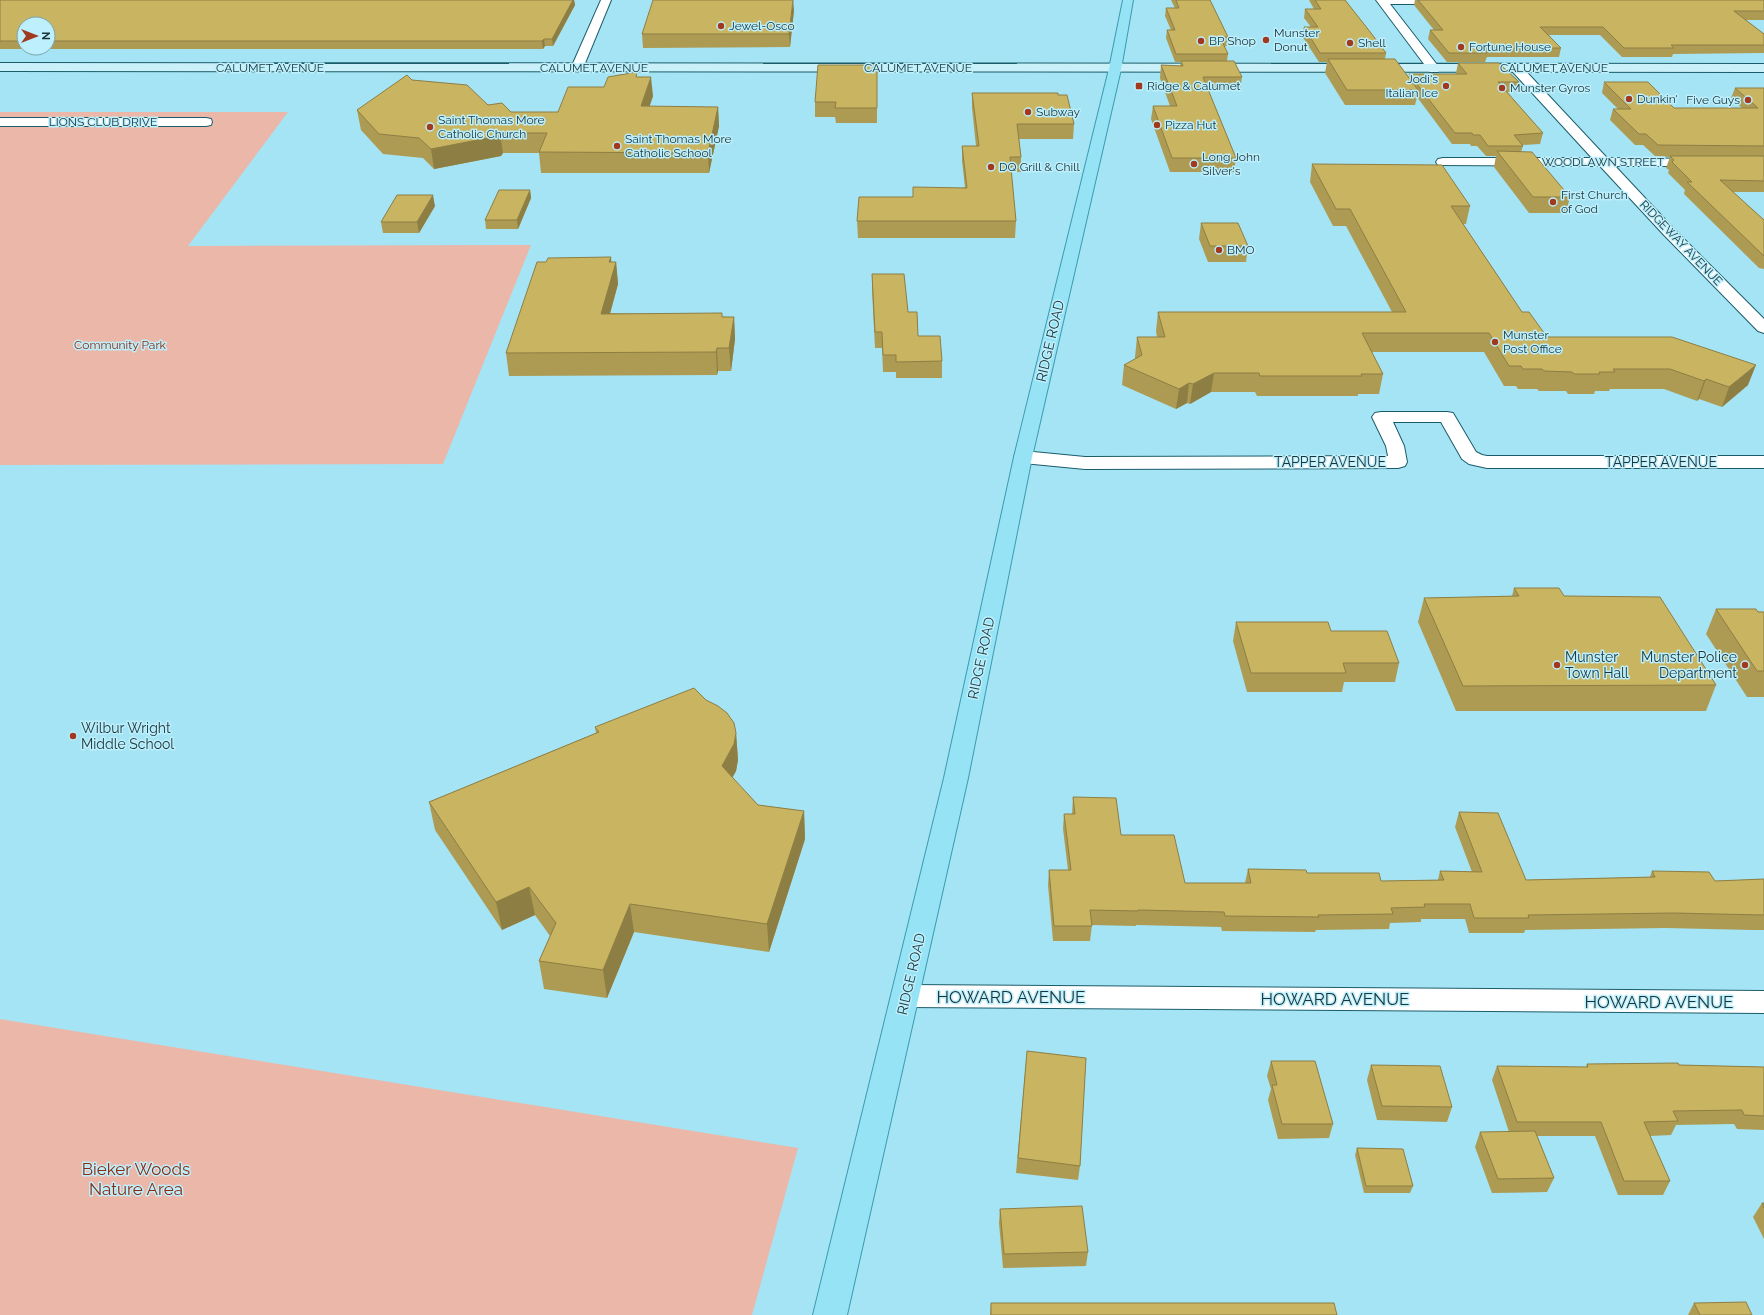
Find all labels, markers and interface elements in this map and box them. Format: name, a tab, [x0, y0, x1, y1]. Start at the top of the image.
north arrow	[16, 16, 56, 56]
place label: Jewel-Osco	[729, 19, 795, 33]
marker: Jewel-Osco	[716, 21, 726, 31]
place label: Munster Donut	[1274, 26, 1320, 54]
text: N	[39, 32, 52, 40]
place label: BP Shop	[1209, 34, 1256, 48]
marker: Munster Donut	[1261, 35, 1271, 45]
marker: BP Shop	[1196, 36, 1206, 46]
place label: Shell	[1358, 36, 1387, 50]
marker: Shell	[1345, 38, 1355, 48]
place label: Fortune House	[1469, 40, 1551, 54]
marker: Fortune House	[1456, 42, 1466, 52]
street label: CALUMET AVENUE	[216, 61, 324, 75]
street label: CALUMET AVENUE	[540, 61, 648, 75]
street label: CALUMET AVENUE	[864, 61, 972, 75]
street label: CALUMET AVENUE	[1500, 61, 1608, 75]
place label: Jodi's Italian Ice	[1386, 72, 1438, 100]
place label: Ridge & Calumet	[1147, 79, 1241, 93]
marker: Ridge & Calumet	[1134, 81, 1144, 91]
marker: Jodi's Italian Ice	[1441, 81, 1451, 91]
place label: Munster Gyros	[1510, 81, 1591, 95]
marker: Munster Gyros	[1497, 83, 1507, 93]
place label: Dunkin'	[1637, 92, 1678, 106]
place label: Five Guys	[1686, 93, 1740, 107]
marker: Dunkin'	[1624, 94, 1634, 104]
marker: Five Guys	[1743, 95, 1753, 105]
place label: Subway	[1036, 105, 1081, 119]
marker: Subway	[1023, 107, 1033, 117]
place label: Saint Thomas More Catholic Church	[438, 113, 545, 141]
street label: LIONS CLUB DRIVE	[49, 115, 157, 129]
place label: Pizza Hut	[1165, 118, 1217, 132]
marker: Pizza Hut	[1152, 120, 1162, 130]
marker: Saint Thomas More Catholic Church	[425, 122, 435, 132]
place label: Saint Thomas More Catholic School	[625, 132, 732, 160]
marker: Saint Thomas More Catholic School	[612, 141, 622, 151]
place label: Long John Silver's	[1202, 150, 1260, 178]
street label: WOODLAWN STREET	[1542, 155, 1665, 169]
marker: Long John Silver's	[1189, 159, 1199, 169]
place label: DQ Grill & Chill	[999, 160, 1080, 174]
marker: DQ Grill & Chill	[986, 162, 996, 172]
place label: First Church of God	[1561, 188, 1628, 216]
marker: First Church of God	[1548, 197, 1558, 207]
street label: RIDGEWAY AVENUE	[1637, 198, 1725, 288]
place label: BMO	[1227, 243, 1255, 257]
marker: BMO	[1214, 245, 1224, 255]
street label: RIDGE ROAD	[1033, 299, 1067, 383]
place label: Munster Post Office	[1503, 328, 1562, 356]
marker: Munster Post Office	[1490, 337, 1500, 347]
park label: Community Park	[74, 338, 167, 352]
street label: TAPPER AVENUE	[1274, 454, 1386, 470]
street label: TAPPER AVENUE	[1605, 454, 1717, 470]
street label: RIDGE ROAD	[964, 615, 998, 701]
place label: Munster Town Hall	[1565, 649, 1629, 681]
place label: Munster Police Department	[1641, 649, 1737, 681]
marker: Munster Town Hall	[1552, 660, 1562, 670]
marker: Munster Police Department	[1740, 660, 1750, 670]
place label: Wilbur Wright Middle School	[81, 720, 174, 752]
marker: Wilbur Wright Middle School	[68, 731, 78, 741]
street label: RIDGE ROAD	[894, 932, 928, 1016]
street label: HOWARD AVENUE	[937, 987, 1085, 1007]
street label: HOWARD AVENUE	[1261, 989, 1409, 1009]
street label: HOWARD AVENUE	[1585, 992, 1733, 1012]
park label: Bieker Woods Nature Area	[82, 1159, 190, 1199]

